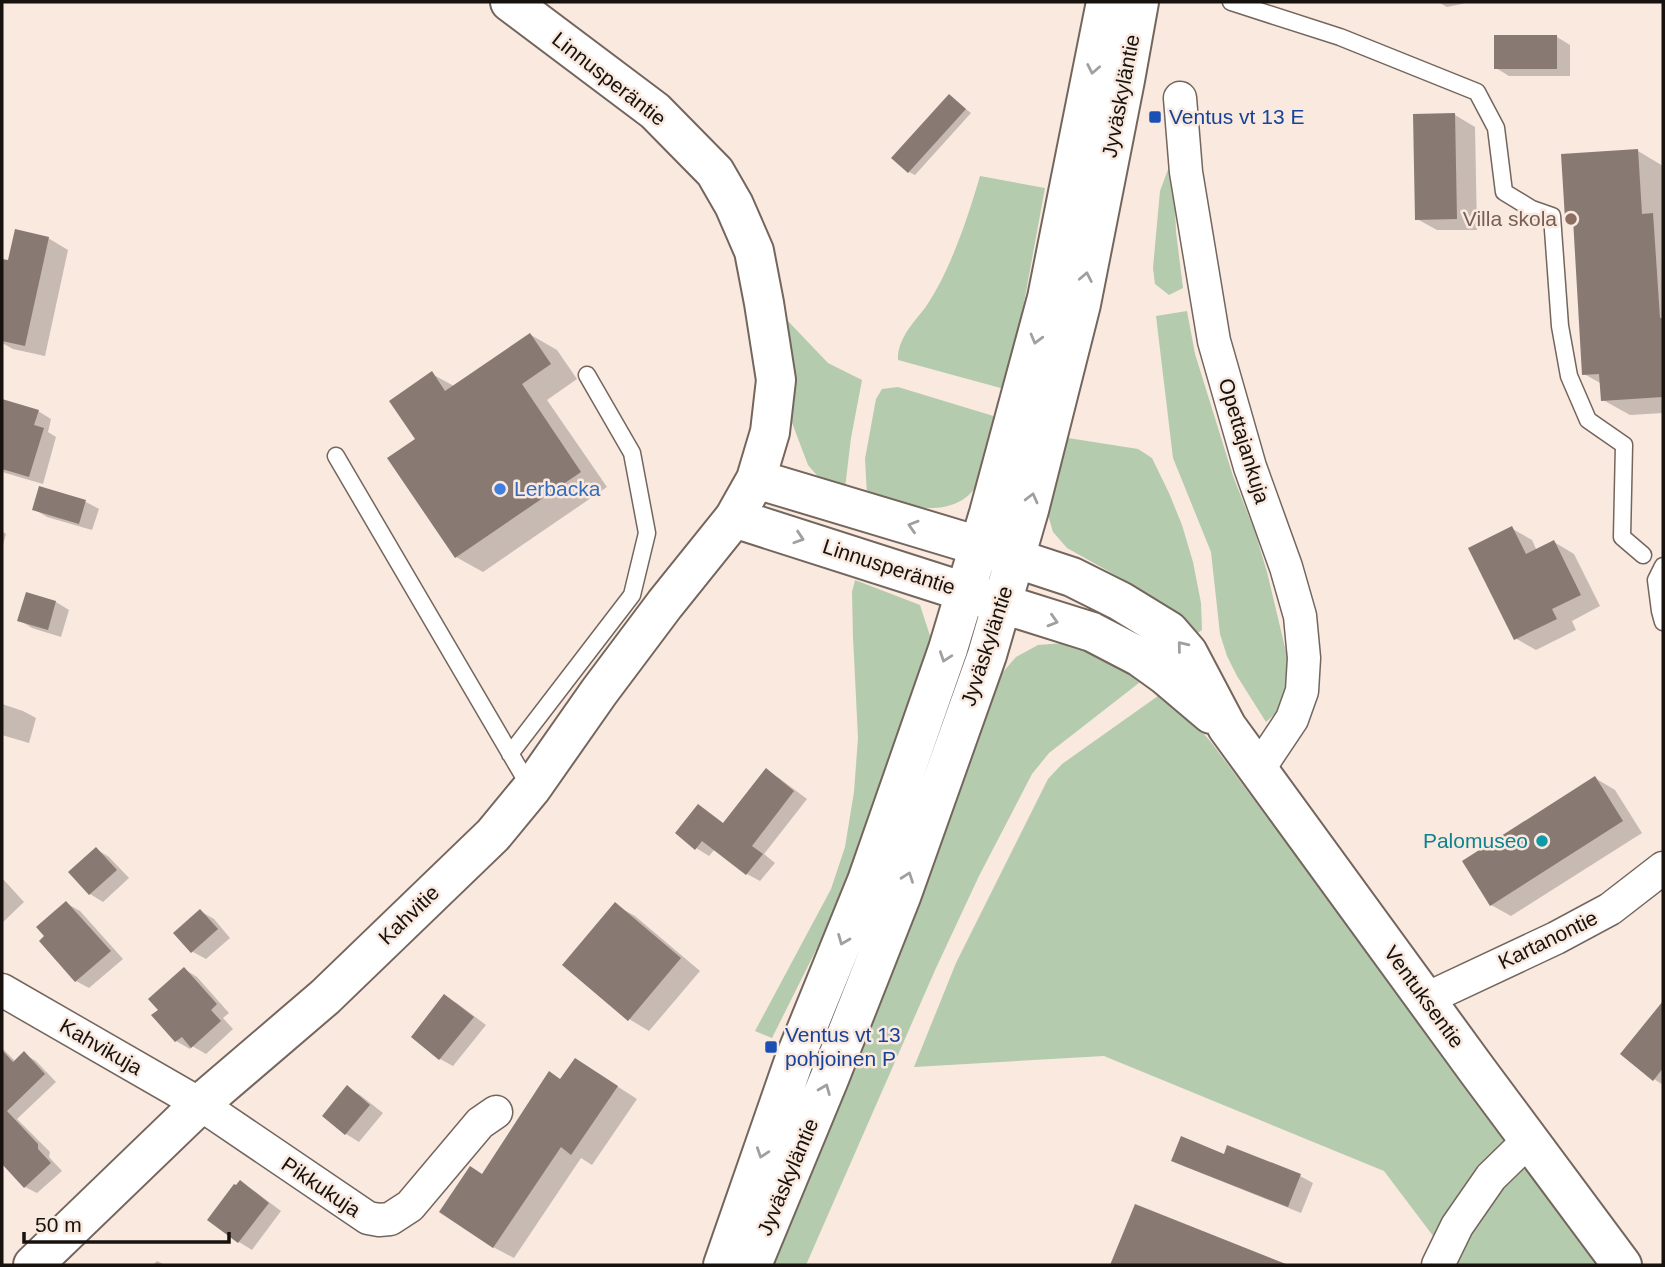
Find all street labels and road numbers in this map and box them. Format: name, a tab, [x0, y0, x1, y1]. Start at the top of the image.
street label: Linnusperäntie	[548, 27, 671, 130]
street label: Jyväskyläntie	[1097, 32, 1144, 159]
street label: Opettajankuja	[1215, 376, 1275, 506]
street label: Linnusperäntie	[820, 534, 958, 599]
street label: Jyväskyläntie	[956, 583, 1017, 709]
street label: Kahvitie	[374, 880, 444, 949]
street label: Kartanontie	[1494, 906, 1601, 973]
street label: Ventuksentie	[1380, 941, 1469, 1052]
street label: Kahvikuja	[56, 1014, 147, 1079]
street label: Jyväskyläntie	[753, 1115, 823, 1239]
street label: Pikkukuja	[278, 1152, 365, 1221]

